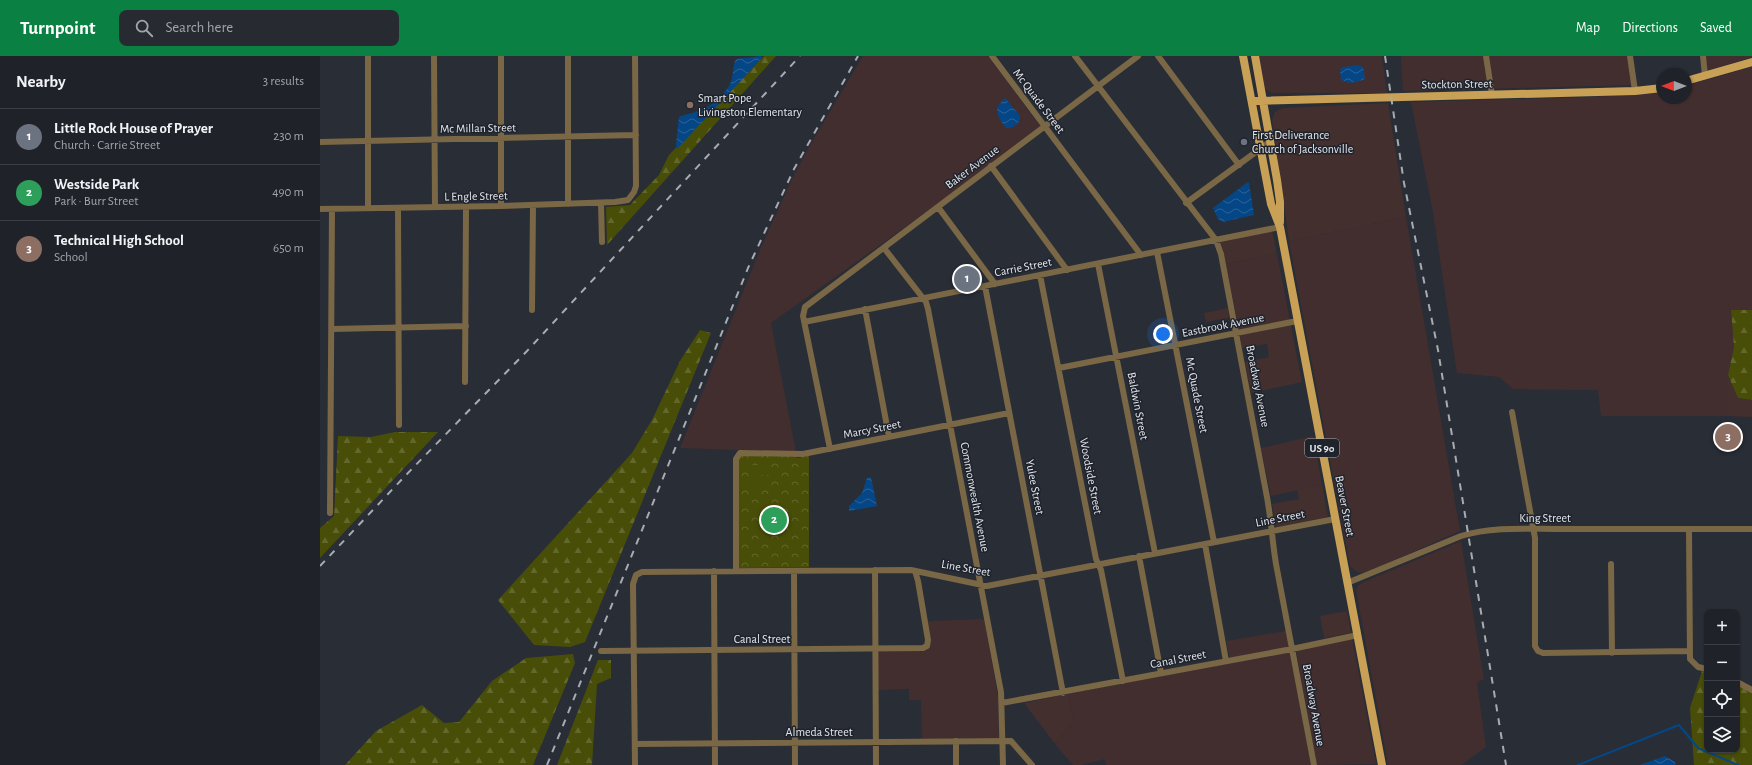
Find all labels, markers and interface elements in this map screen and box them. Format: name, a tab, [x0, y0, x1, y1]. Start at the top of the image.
search box	[119, 10, 399, 46]
icon: search	[133, 17, 155, 39]
text: Turnpoint	[20, 19, 95, 38]
text: Search here	[165, 20, 233, 35]
text: Map	[1576, 21, 1600, 35]
text: Directions	[1622, 21, 1678, 35]
text: Saved	[1700, 21, 1732, 35]
street label: Mc Quade Street	[1010, 67, 1067, 136]
north arrow	[1656, 68, 1692, 104]
text: Nearby	[16, 73, 66, 90]
text: 3 results	[263, 75, 304, 88]
street label: Stockton Street	[1421, 77, 1493, 91]
place label: Smart Pope Livingston Elementary	[698, 92, 802, 119]
marker: Smart Pope Livingston Elementary	[685, 100, 695, 110]
text: Little Rock House of Prayer	[54, 121, 213, 136]
street label: Mc Millan Street	[440, 121, 516, 135]
place label: First Deliverance Church of Jacksonville	[1252, 129, 1353, 155]
text: 1	[27, 130, 31, 143]
text: 230 m	[273, 130, 304, 143]
marker: First Deliverance Church of Jacksonville	[1239, 137, 1249, 147]
text: Church · Carrie Street	[54, 139, 160, 152]
street label: Baker Avenue	[943, 143, 1001, 191]
text: Westside Park	[54, 177, 139, 192]
text: 2	[26, 186, 32, 199]
text: 490 m	[272, 186, 304, 199]
street label: L Engle Street	[444, 189, 508, 203]
text: Park · Burr Street	[54, 195, 138, 208]
text: Technical High School	[54, 233, 184, 248]
text: 3	[26, 242, 32, 255]
text: 650 m	[273, 242, 304, 255]
text: School	[54, 251, 88, 264]
street label: Carrie Street	[993, 256, 1053, 278]
pin: 1	[954, 264, 980, 294]
street label: Eastbrook Avenue	[1181, 311, 1265, 339]
your location	[1153, 324, 1173, 344]
street label: Broadway Avenue	[1243, 344, 1272, 428]
street label: Mc Quade Street	[1183, 356, 1210, 434]
street label: Baldwin Street	[1126, 371, 1150, 441]
street label: Marcy Street	[842, 417, 902, 441]
pin: 3	[1715, 422, 1741, 452]
street label: Woodside Street	[1078, 437, 1104, 515]
road number: US 90	[1305, 439, 1339, 457]
street label: Commonwealth Avenue	[958, 441, 992, 553]
street label: Yulee Street	[1024, 458, 1046, 516]
street label: Beaver Street	[1333, 475, 1357, 538]
pin: 2	[761, 505, 787, 535]
street label: Line Street	[1254, 507, 1306, 529]
street label: King Street	[1519, 512, 1571, 524]
street label: Line Street	[940, 558, 992, 578]
map controls	[1704, 609, 1740, 753]
button: +	[1704, 609, 1740, 645]
street label: Canal Street	[734, 633, 790, 645]
button: −	[1704, 645, 1740, 681]
street label: Canal Street	[1149, 648, 1207, 670]
street label: Broadway Avenue	[1300, 663, 1327, 747]
button: locate	[1704, 681, 1740, 717]
button: layers	[1704, 717, 1740, 753]
street label: Almeda Street	[785, 726, 853, 738]

